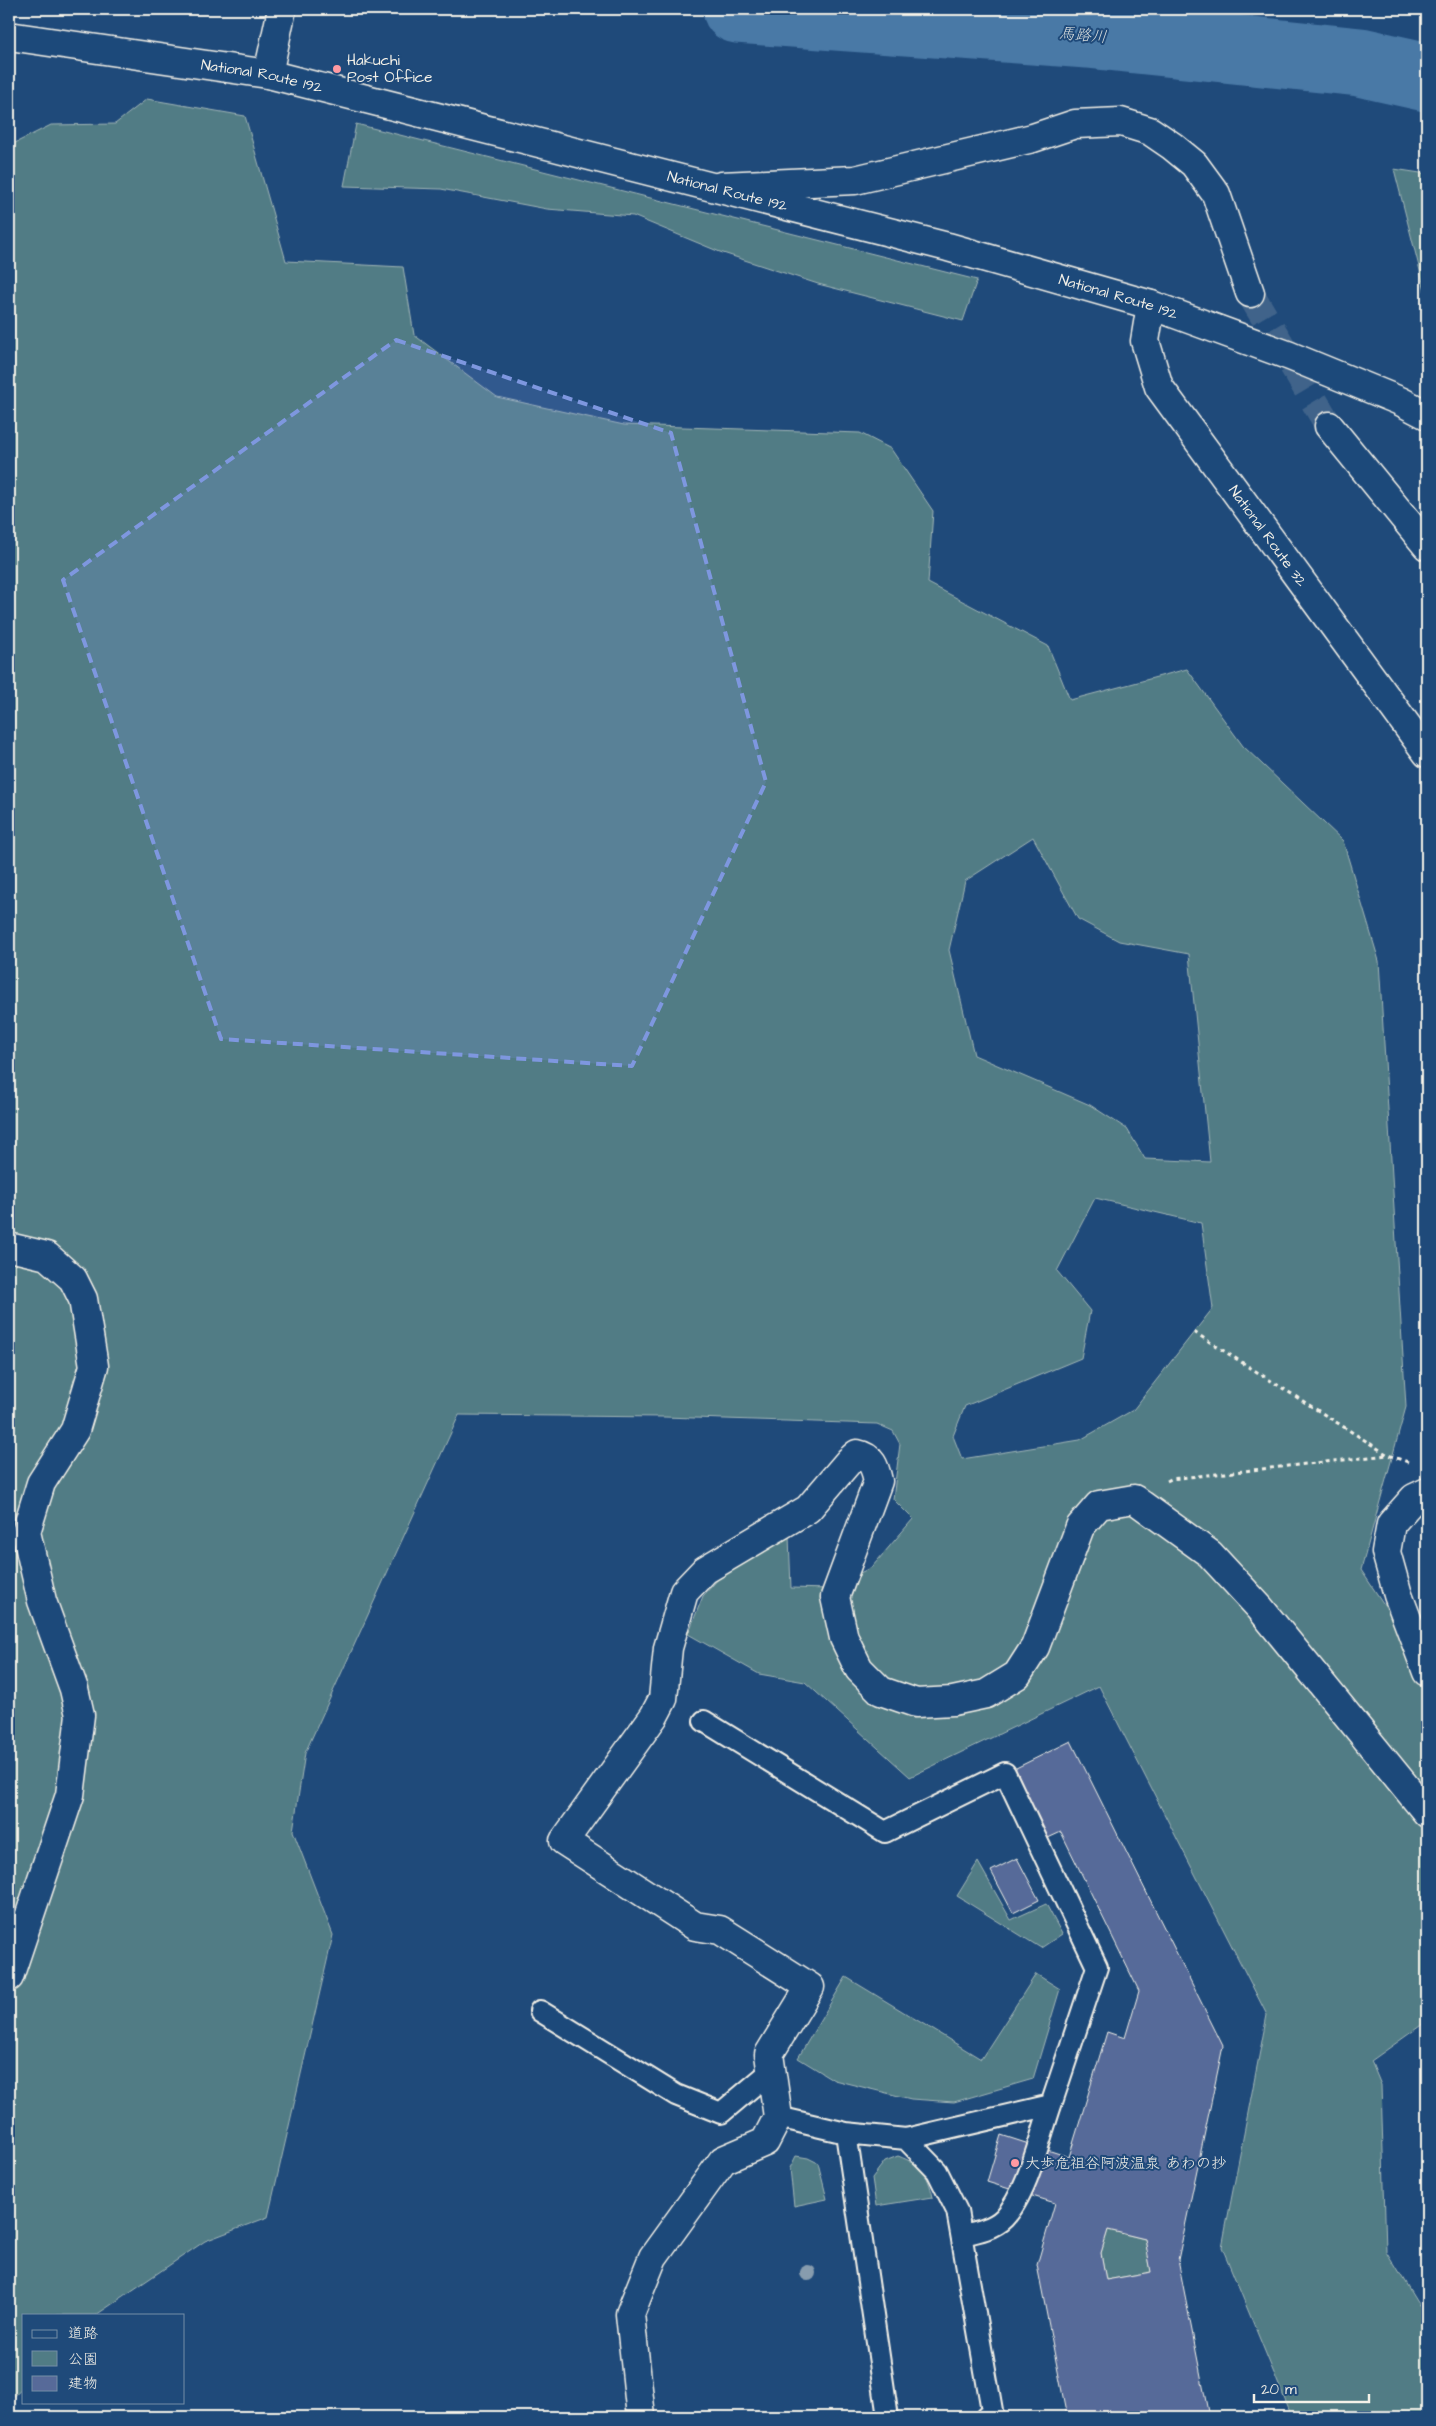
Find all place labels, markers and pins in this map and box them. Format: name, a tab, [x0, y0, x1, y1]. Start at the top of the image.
place label: Hakuchi Post Office	[347, 50, 432, 88]
marker: Hakuchi Post Office	[331, 63, 343, 75]
place label: 大歩危祖谷阿波温泉 あわの抄	[1025, 2153, 1226, 2174]
marker: 大歩危祖谷阿波温泉 あわの抄	[1009, 2157, 1021, 2169]

